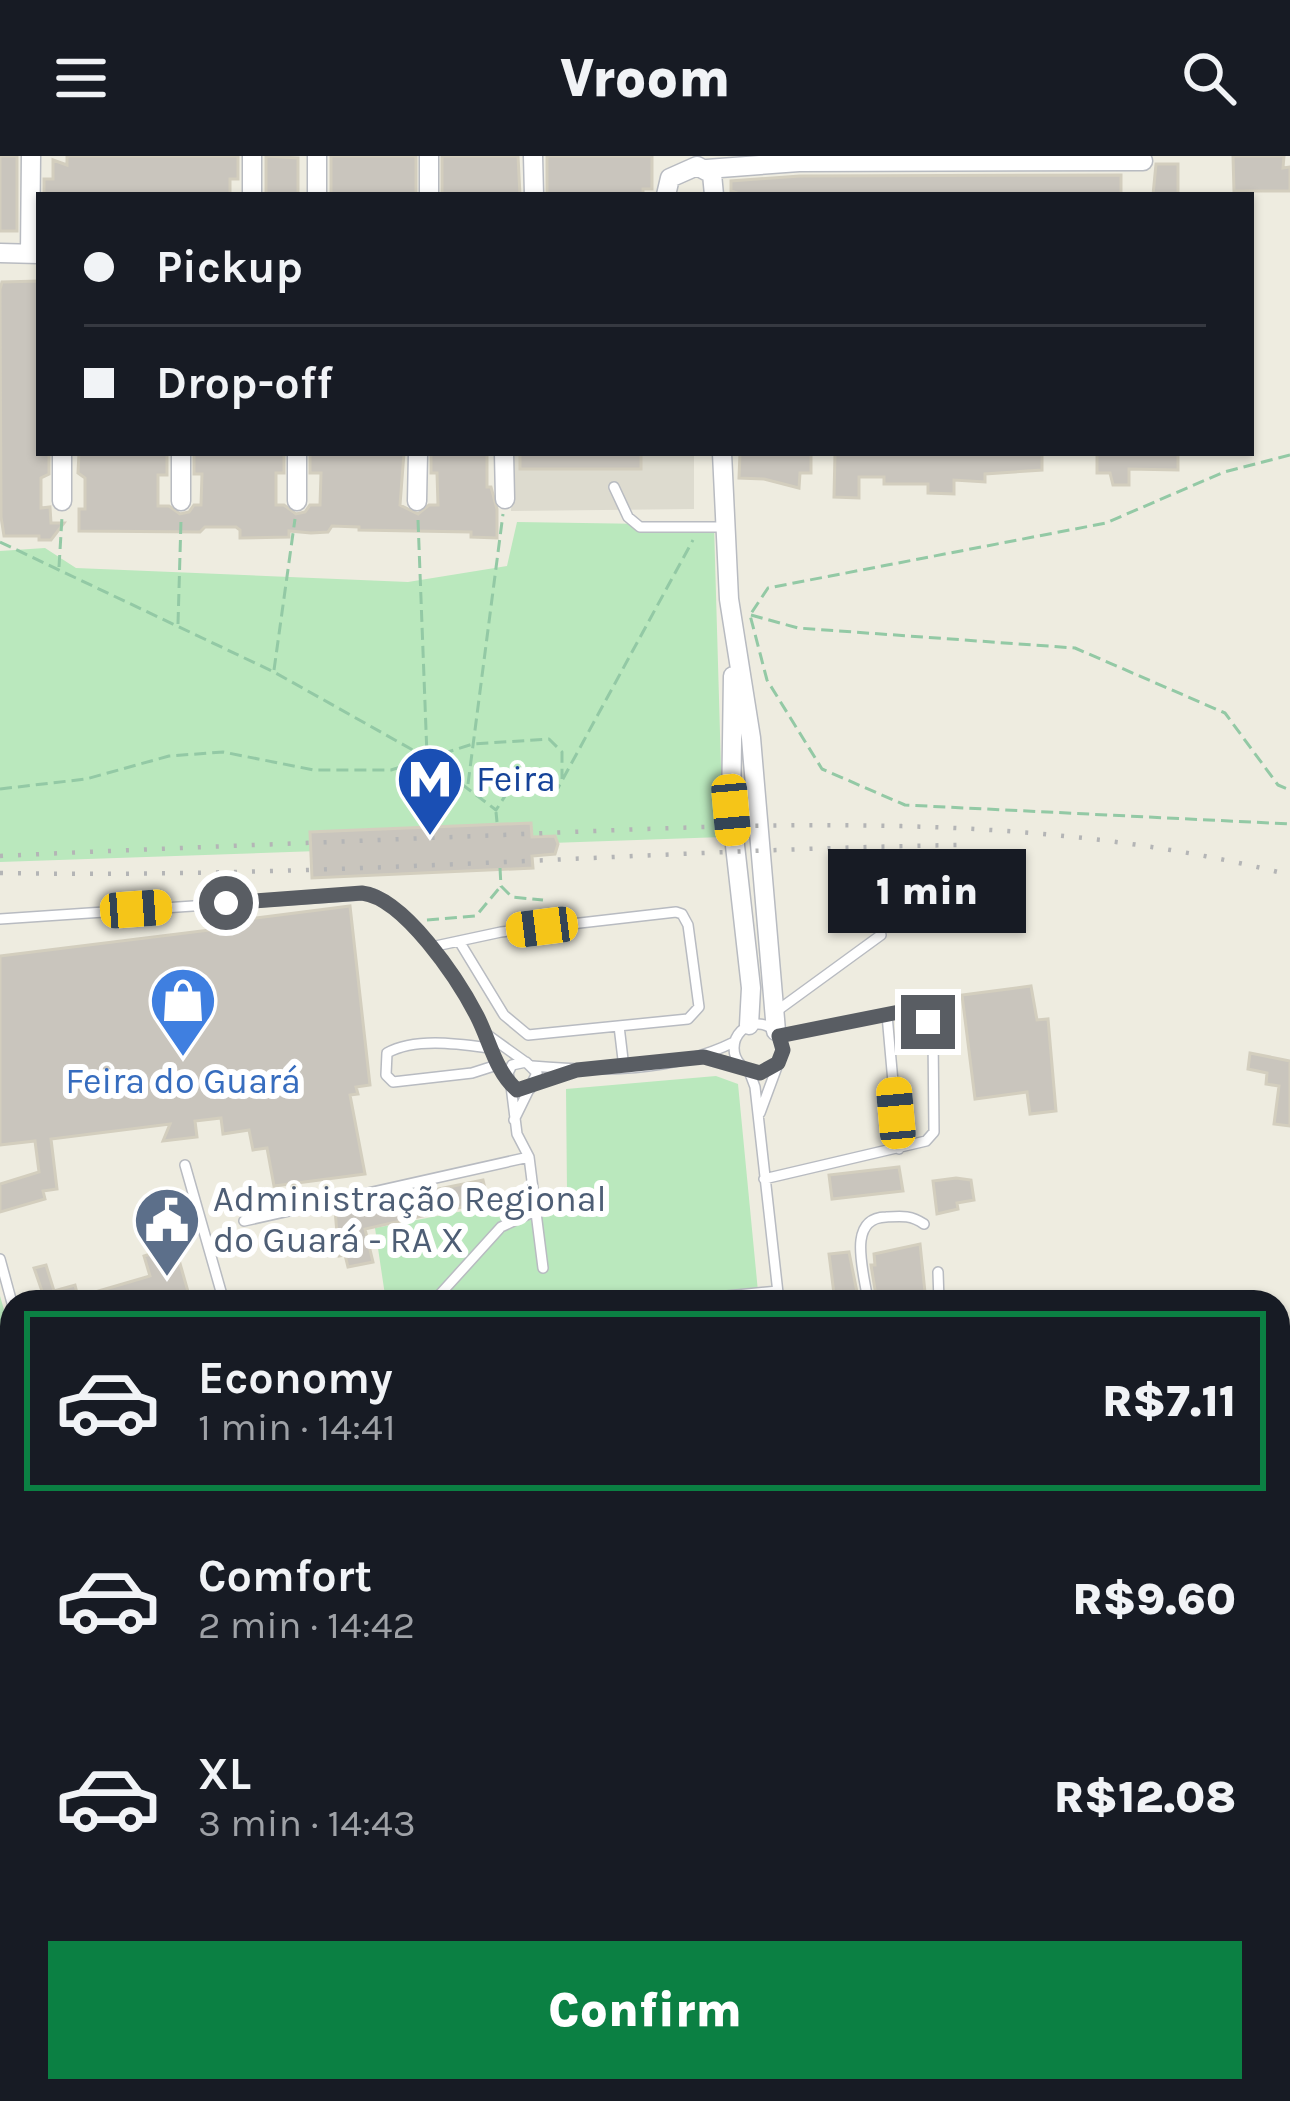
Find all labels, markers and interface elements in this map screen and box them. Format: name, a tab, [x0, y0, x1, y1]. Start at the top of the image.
icon: menu	[48, 45, 114, 111]
icon: search	[1176, 45, 1242, 111]
text: Vroom	[560, 46, 730, 110]
text: Pickup	[156, 241, 303, 293]
text: Drop-off	[156, 357, 333, 409]
metro station icon: Feira	[395, 744, 465, 838]
place label: Feira	[476, 758, 556, 800]
car	[710, 773, 752, 847]
callout: 1 min	[829, 848, 1027, 932]
text: 1 min	[876, 868, 978, 914]
route start	[199, 876, 253, 930]
car	[99, 889, 173, 929]
car	[504, 905, 580, 949]
shop icon: Feira do Guará	[148, 965, 218, 1059]
route end	[901, 995, 955, 1049]
place label: Feira do Guará	[65, 1060, 301, 1102]
car	[875, 1076, 917, 1150]
place label: Administração Regional do Guará - RA X	[213, 1178, 607, 1261]
public building icon: Administração Regional do Guará - RA X	[132, 1185, 202, 1279]
icon: car	[54, 1347, 162, 1455]
text: Economy	[198, 1352, 393, 1404]
text: R$7.11	[1102, 1375, 1236, 1427]
text: 1 min · 14:41	[198, 1404, 396, 1450]
icon: car	[54, 1545, 162, 1653]
text: Comfort	[198, 1550, 372, 1602]
text: R$9.60	[1072, 1573, 1236, 1625]
text: 2 min · 14:42	[198, 1602, 415, 1648]
icon: car	[54, 1743, 162, 1851]
text: XL	[198, 1748, 251, 1800]
text: R$12.08	[1054, 1771, 1236, 1823]
text: 3 min · 14:43	[198, 1800, 416, 1846]
button: Confirm	[48, 1941, 1242, 2079]

